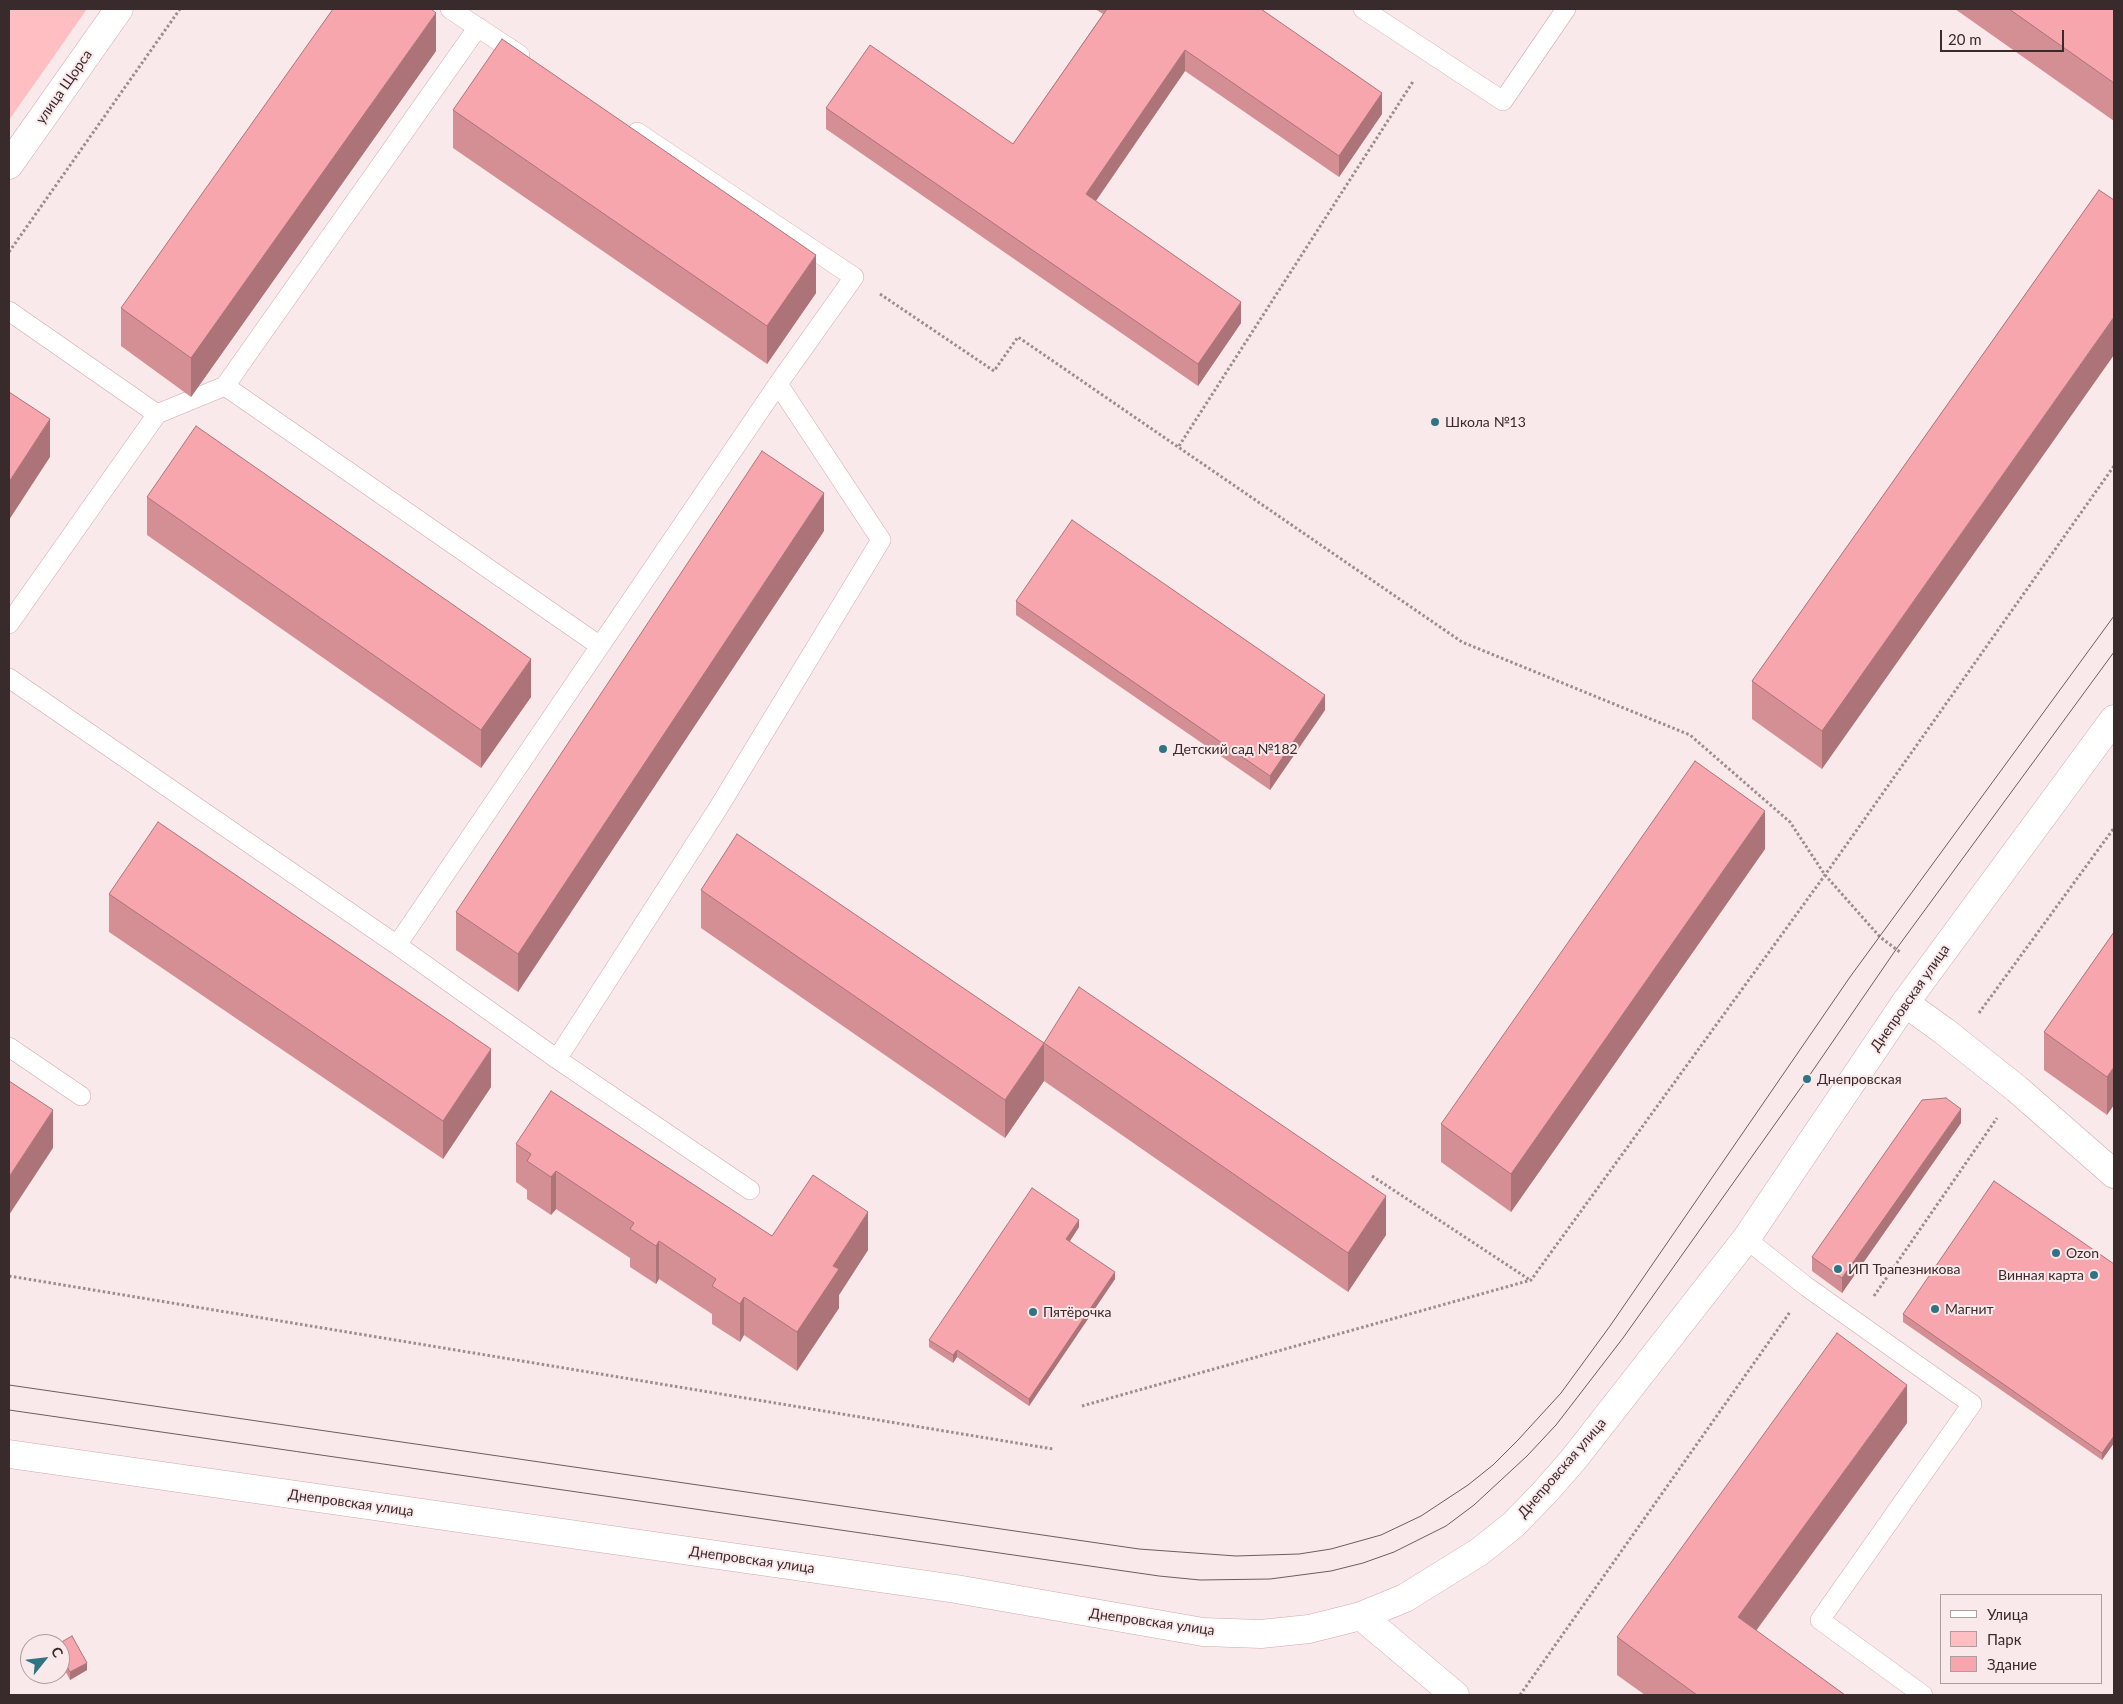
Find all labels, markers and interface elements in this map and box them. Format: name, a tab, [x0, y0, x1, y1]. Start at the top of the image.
scale bar	[1943, 20, 2067, 52]
text: 20 m	[1948, 30, 1982, 48]
street label: улица Щорса	[32, 47, 96, 127]
place label: Школа №13	[1445, 414, 1526, 430]
marker: Школа №13	[1429, 416, 1441, 428]
place label: Детский сад №182	[1173, 741, 1298, 757]
marker: Детский сад №182	[1157, 743, 1169, 755]
street label: Днепровская улица	[1867, 941, 1953, 1055]
place label: Днепровская	[1817, 1071, 1902, 1087]
marker: Днепровская	[1801, 1073, 1813, 1085]
place label: Ozon	[2066, 1245, 2099, 1261]
marker: Ozon	[2050, 1247, 2062, 1259]
place label: ИП Трапезникова	[1848, 1261, 1960, 1277]
marker: ИП Трапезникова	[1832, 1263, 1844, 1275]
place label: Винная карта	[1998, 1267, 2084, 1283]
marker: Винная карта	[2088, 1269, 2100, 1281]
place label: Магнит	[1945, 1301, 1994, 1317]
marker: Магнит	[1929, 1303, 1941, 1315]
place label: Пятёрочка	[1043, 1304, 1111, 1320]
marker: Пятёрочка	[1027, 1306, 1039, 1318]
street label: Днепровская улица	[1514, 1415, 1610, 1521]
street label: Днепровская улица	[287, 1486, 415, 1520]
street label: Днепровская улица	[688, 1543, 816, 1577]
legend	[1940, 1594, 2103, 1684]
street label: Днепровская улица	[1088, 1605, 1216, 1639]
text: Улица	[1987, 1605, 2028, 1623]
text: Парк	[1987, 1630, 2021, 1648]
north arrow	[20, 1634, 70, 1684]
text: С	[48, 1644, 67, 1660]
text: Здание	[1987, 1655, 2037, 1673]

